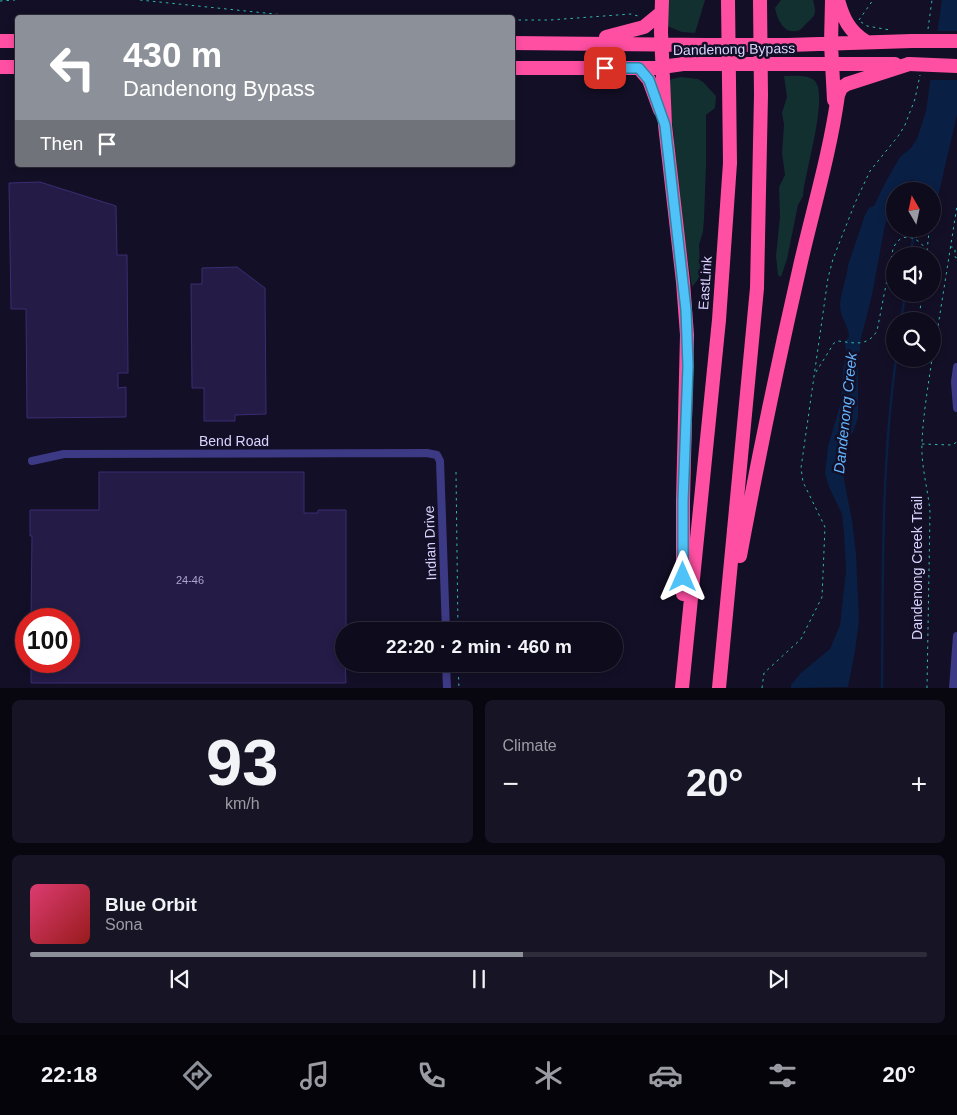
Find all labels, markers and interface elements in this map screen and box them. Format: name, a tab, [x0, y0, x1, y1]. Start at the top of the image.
icon: left	[40, 35, 105, 100]
text: 430 m	[123, 35, 222, 74]
street label: Dandenong Bypass	[673, 40, 795, 58]
pin	[584, 47, 626, 89]
icon: arrive	[591, 54, 619, 82]
text: Dandenong Bypass	[123, 76, 315, 101]
icon: arrive	[93, 130, 121, 158]
text: Then	[40, 133, 83, 154]
north arrow	[886, 182, 941, 238]
map controls	[886, 182, 941, 367]
button: sound	[886, 247, 941, 302]
street label: EastLink	[695, 255, 715, 310]
button: search	[886, 312, 941, 367]
water label: Dandenong Creek	[830, 350, 860, 474]
street label: Bend Road	[199, 433, 269, 449]
street label: Dandenong Creek Trail	[909, 496, 925, 640]
street label: Indian Drive	[421, 505, 439, 581]
position arrow	[656, 550, 708, 602]
house number: 24-46	[176, 574, 204, 586]
speed limit sign: 100	[15, 608, 80, 673]
text: 22:20 · 2 min · 460 m	[386, 636, 572, 657]
text: 93	[206, 726, 278, 799]
text: Climate	[503, 737, 557, 754]
text: 20°	[686, 762, 743, 804]
text: −	[503, 768, 519, 799]
text: +	[911, 768, 927, 799]
text: km/h	[225, 795, 260, 812]
text: Blue Orbit	[105, 894, 197, 915]
text: Sona	[105, 916, 142, 933]
icon: previous	[166, 965, 194, 993]
icon: pause	[465, 965, 493, 993]
icon: next	[764, 965, 792, 993]
icon: directions	[180, 1058, 215, 1093]
icon: music	[297, 1058, 332, 1093]
icon: phone	[414, 1058, 449, 1093]
icon: climate	[531, 1058, 566, 1093]
icon: car	[648, 1058, 683, 1093]
icon: filters	[765, 1058, 800, 1093]
text: 22:18	[41, 1062, 97, 1087]
text: 20°	[883, 1062, 916, 1087]

